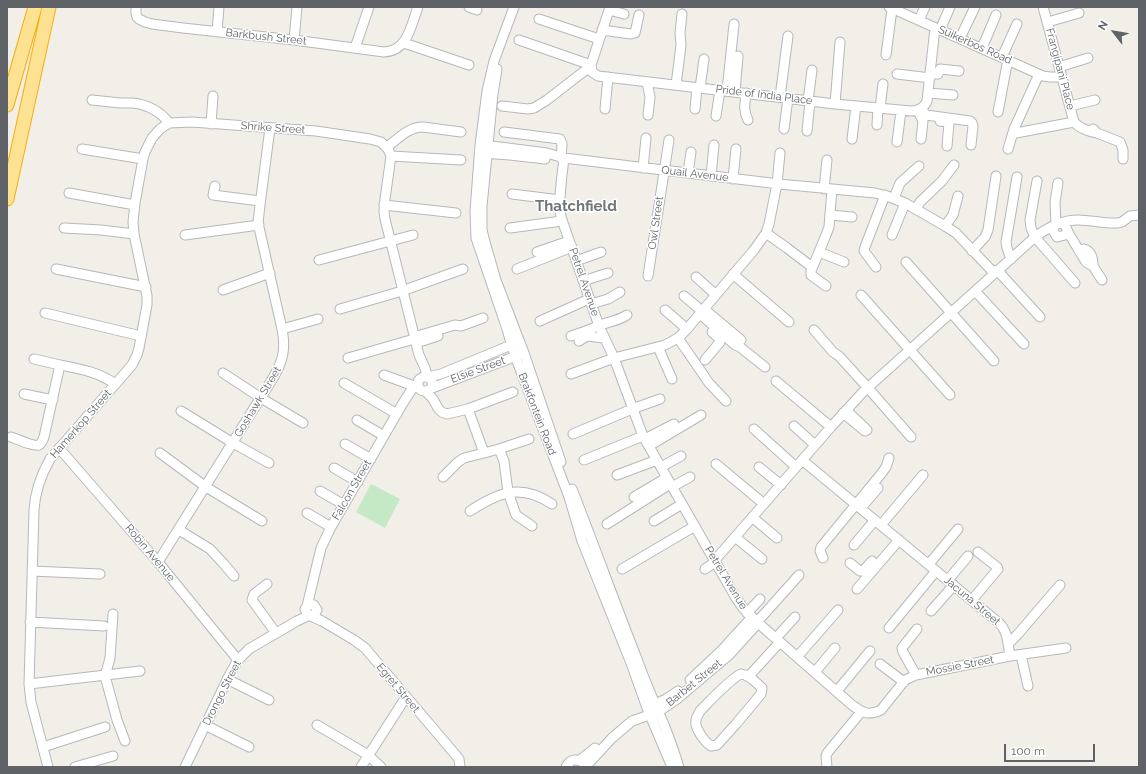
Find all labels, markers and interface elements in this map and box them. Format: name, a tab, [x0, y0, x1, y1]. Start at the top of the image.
north arrow	[1094, 12, 1134, 52]
text: N	[1096, 19, 1111, 33]
street label: Suikerbos Road	[936, 23, 1014, 67]
street label: Barkbush Street	[225, 26, 307, 48]
street label: Frangipani Place	[1043, 27, 1077, 111]
street label: Pride of India Place	[715, 83, 813, 107]
street label: Shrike Street	[240, 119, 306, 137]
street label: Quail Avenue	[661, 163, 729, 185]
street label: Owl Street	[646, 196, 666, 250]
district label: Thatchfield	[535, 197, 617, 215]
street label: Petrel Avenue	[566, 246, 602, 318]
street label: Elsie Street	[449, 354, 507, 386]
street label: Goshawk Street	[232, 364, 284, 440]
street label: Brakfontein Road	[515, 371, 559, 457]
street label: Hamerkop Street	[48, 387, 114, 461]
street label: Falcon Street	[330, 458, 374, 522]
street label: Robin Avenue	[122, 522, 178, 584]
street label: Petrel Avenue	[702, 544, 750, 612]
street label: Jacuna Street	[941, 574, 1003, 628]
street label: Mossie Street	[925, 653, 995, 679]
street label: Barbet Street	[664, 657, 724, 709]
street label: Drongo Street	[200, 658, 244, 728]
street label: Egret Street	[374, 661, 422, 715]
scale bar	[1006, 736, 1097, 762]
text: 100 m	[1011, 744, 1045, 758]

